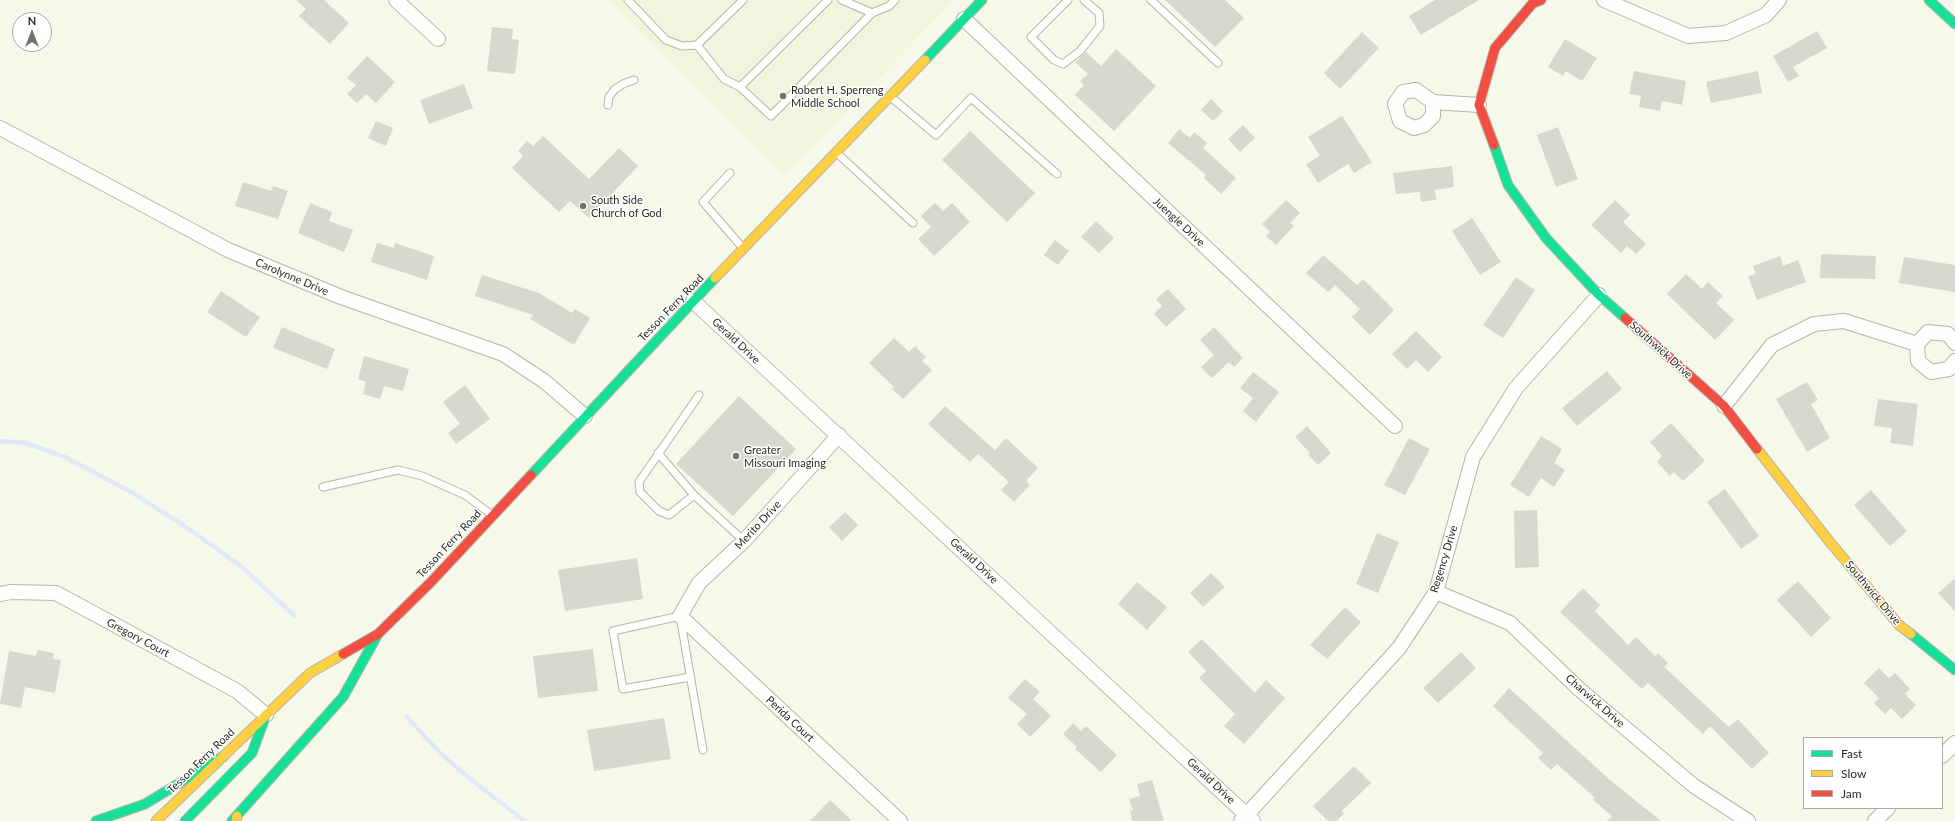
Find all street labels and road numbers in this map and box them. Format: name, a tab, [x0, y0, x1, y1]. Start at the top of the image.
street label: Juengle Drive	[1150, 195, 1208, 249]
street label: Carolynne Drive	[253, 256, 331, 298]
street label: Tesson Ferry Road	[636, 272, 706, 344]
street label: Gerald Drive	[709, 315, 763, 367]
street label: Southwick Drive	[1627, 318, 1695, 382]
street label: Merito Drive	[732, 498, 784, 552]
street label: Tesson Ferry Road	[414, 507, 484, 581]
street label: Regency Drive	[1427, 524, 1461, 594]
street label: Gerald Drive	[947, 535, 1001, 587]
street label: Southwick Drive	[1842, 558, 1904, 628]
street label: Gregory Court	[104, 616, 172, 660]
street label: Charwick Drive	[1563, 672, 1627, 730]
street label: Perida Court	[763, 693, 817, 745]
street label: Tesson Ferry Road	[165, 726, 237, 796]
street label: Gerald Drive	[1184, 755, 1238, 807]

